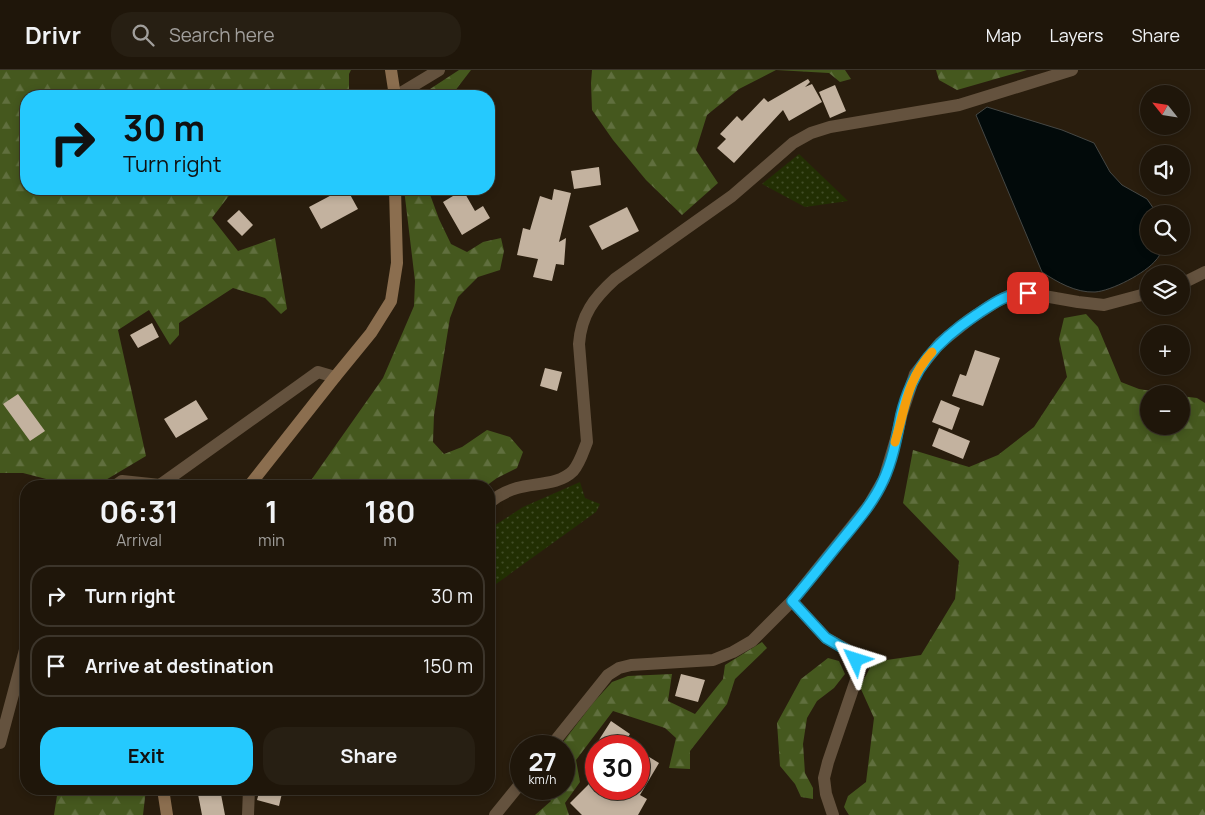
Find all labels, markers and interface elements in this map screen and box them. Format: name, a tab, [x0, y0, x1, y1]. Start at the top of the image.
search box	[111, 12, 461, 57]
text: Drivr	[25, 18, 81, 51]
icon: search	[129, 21, 157, 49]
text: Search here	[169, 22, 275, 48]
text: Map	[986, 23, 1021, 47]
text: Layers	[1049, 23, 1103, 47]
text: Share	[1131, 23, 1180, 47]
north arrow	[1140, 85, 1190, 135]
map controls	[1140, 85, 1190, 435]
text: 30 m	[123, 104, 205, 152]
icon: right	[40, 110, 105, 175]
button: sound	[1140, 145, 1190, 195]
text: Turn right	[123, 149, 221, 179]
button: search	[1140, 205, 1190, 255]
button: layers	[1140, 265, 1190, 315]
pin	[1007, 272, 1049, 314]
icon: arrive	[1014, 279, 1042, 307]
button: +	[1140, 325, 1190, 375]
button: −	[1140, 385, 1190, 435]
text: 06:31	[99, 491, 179, 532]
text: 1	[265, 491, 278, 532]
text: 180	[364, 491, 416, 532]
text: Arrival	[116, 529, 162, 551]
text: min	[258, 529, 285, 551]
text: m	[383, 529, 397, 551]
icon: right	[42, 582, 70, 610]
text: Turn right	[85, 583, 175, 609]
text: 30 m	[431, 583, 473, 609]
position arrow	[829, 633, 881, 685]
icon: arrive	[42, 652, 70, 680]
text: Arrive at destination	[85, 653, 274, 679]
text: 150 m	[423, 653, 473, 679]
button: Exit	[40, 727, 253, 785]
button: Share	[263, 727, 475, 785]
speed limit sign: 30	[585, 735, 650, 800]
text: 27	[528, 744, 557, 779]
text: km/h	[529, 771, 556, 788]

